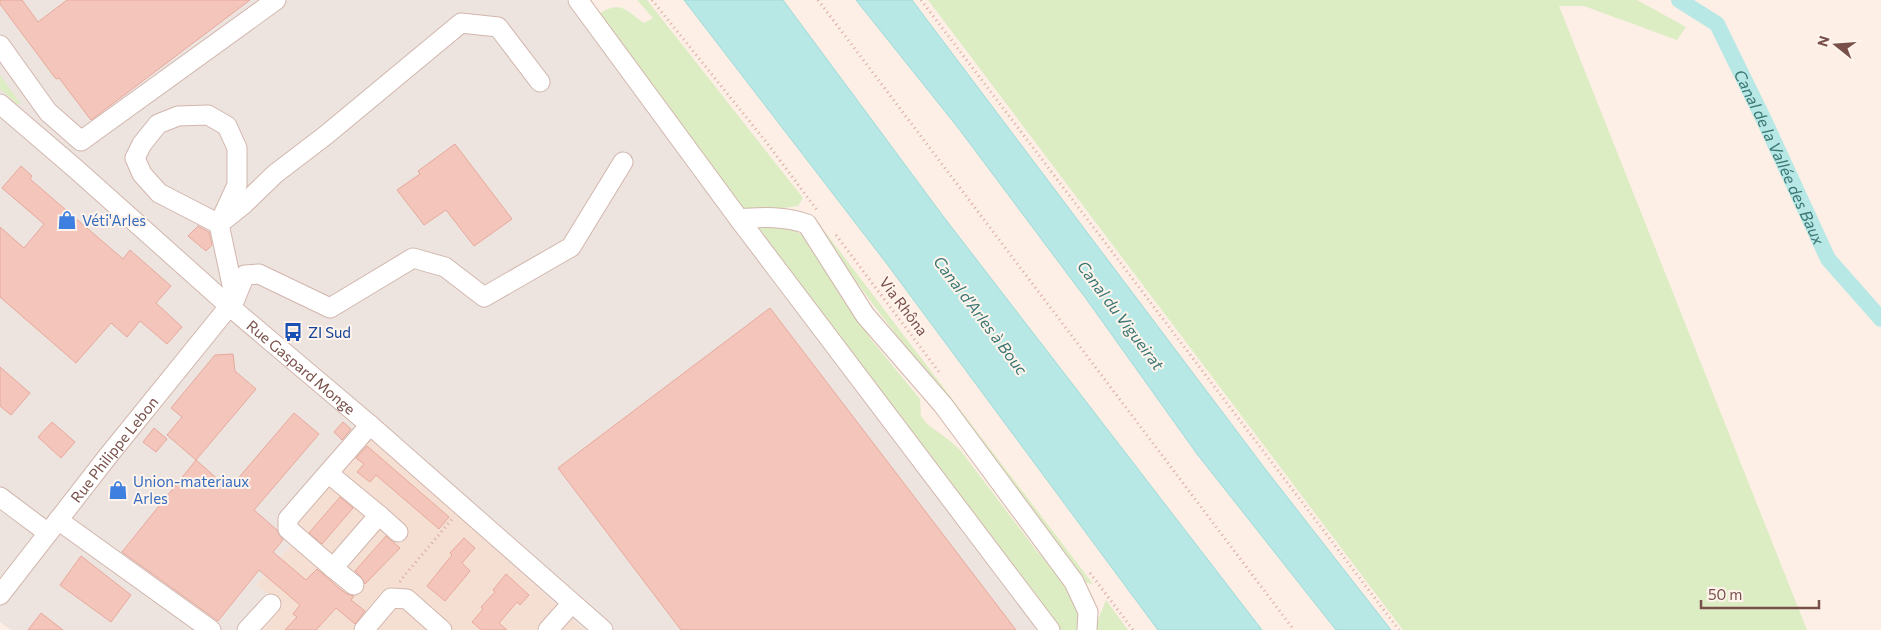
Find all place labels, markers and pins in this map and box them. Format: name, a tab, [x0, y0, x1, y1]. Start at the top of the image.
shop icon: Véti'Arles	[56, 209, 78, 231]
place label: Véti'Arles	[82, 211, 146, 229]
bus stop icon: ZI Sud	[282, 321, 304, 343]
place label: ZI Sud	[308, 323, 351, 341]
place label: Union-materiaux Arles	[133, 472, 249, 507]
shop icon: Union-materiaux Arles	[107, 479, 129, 501]

